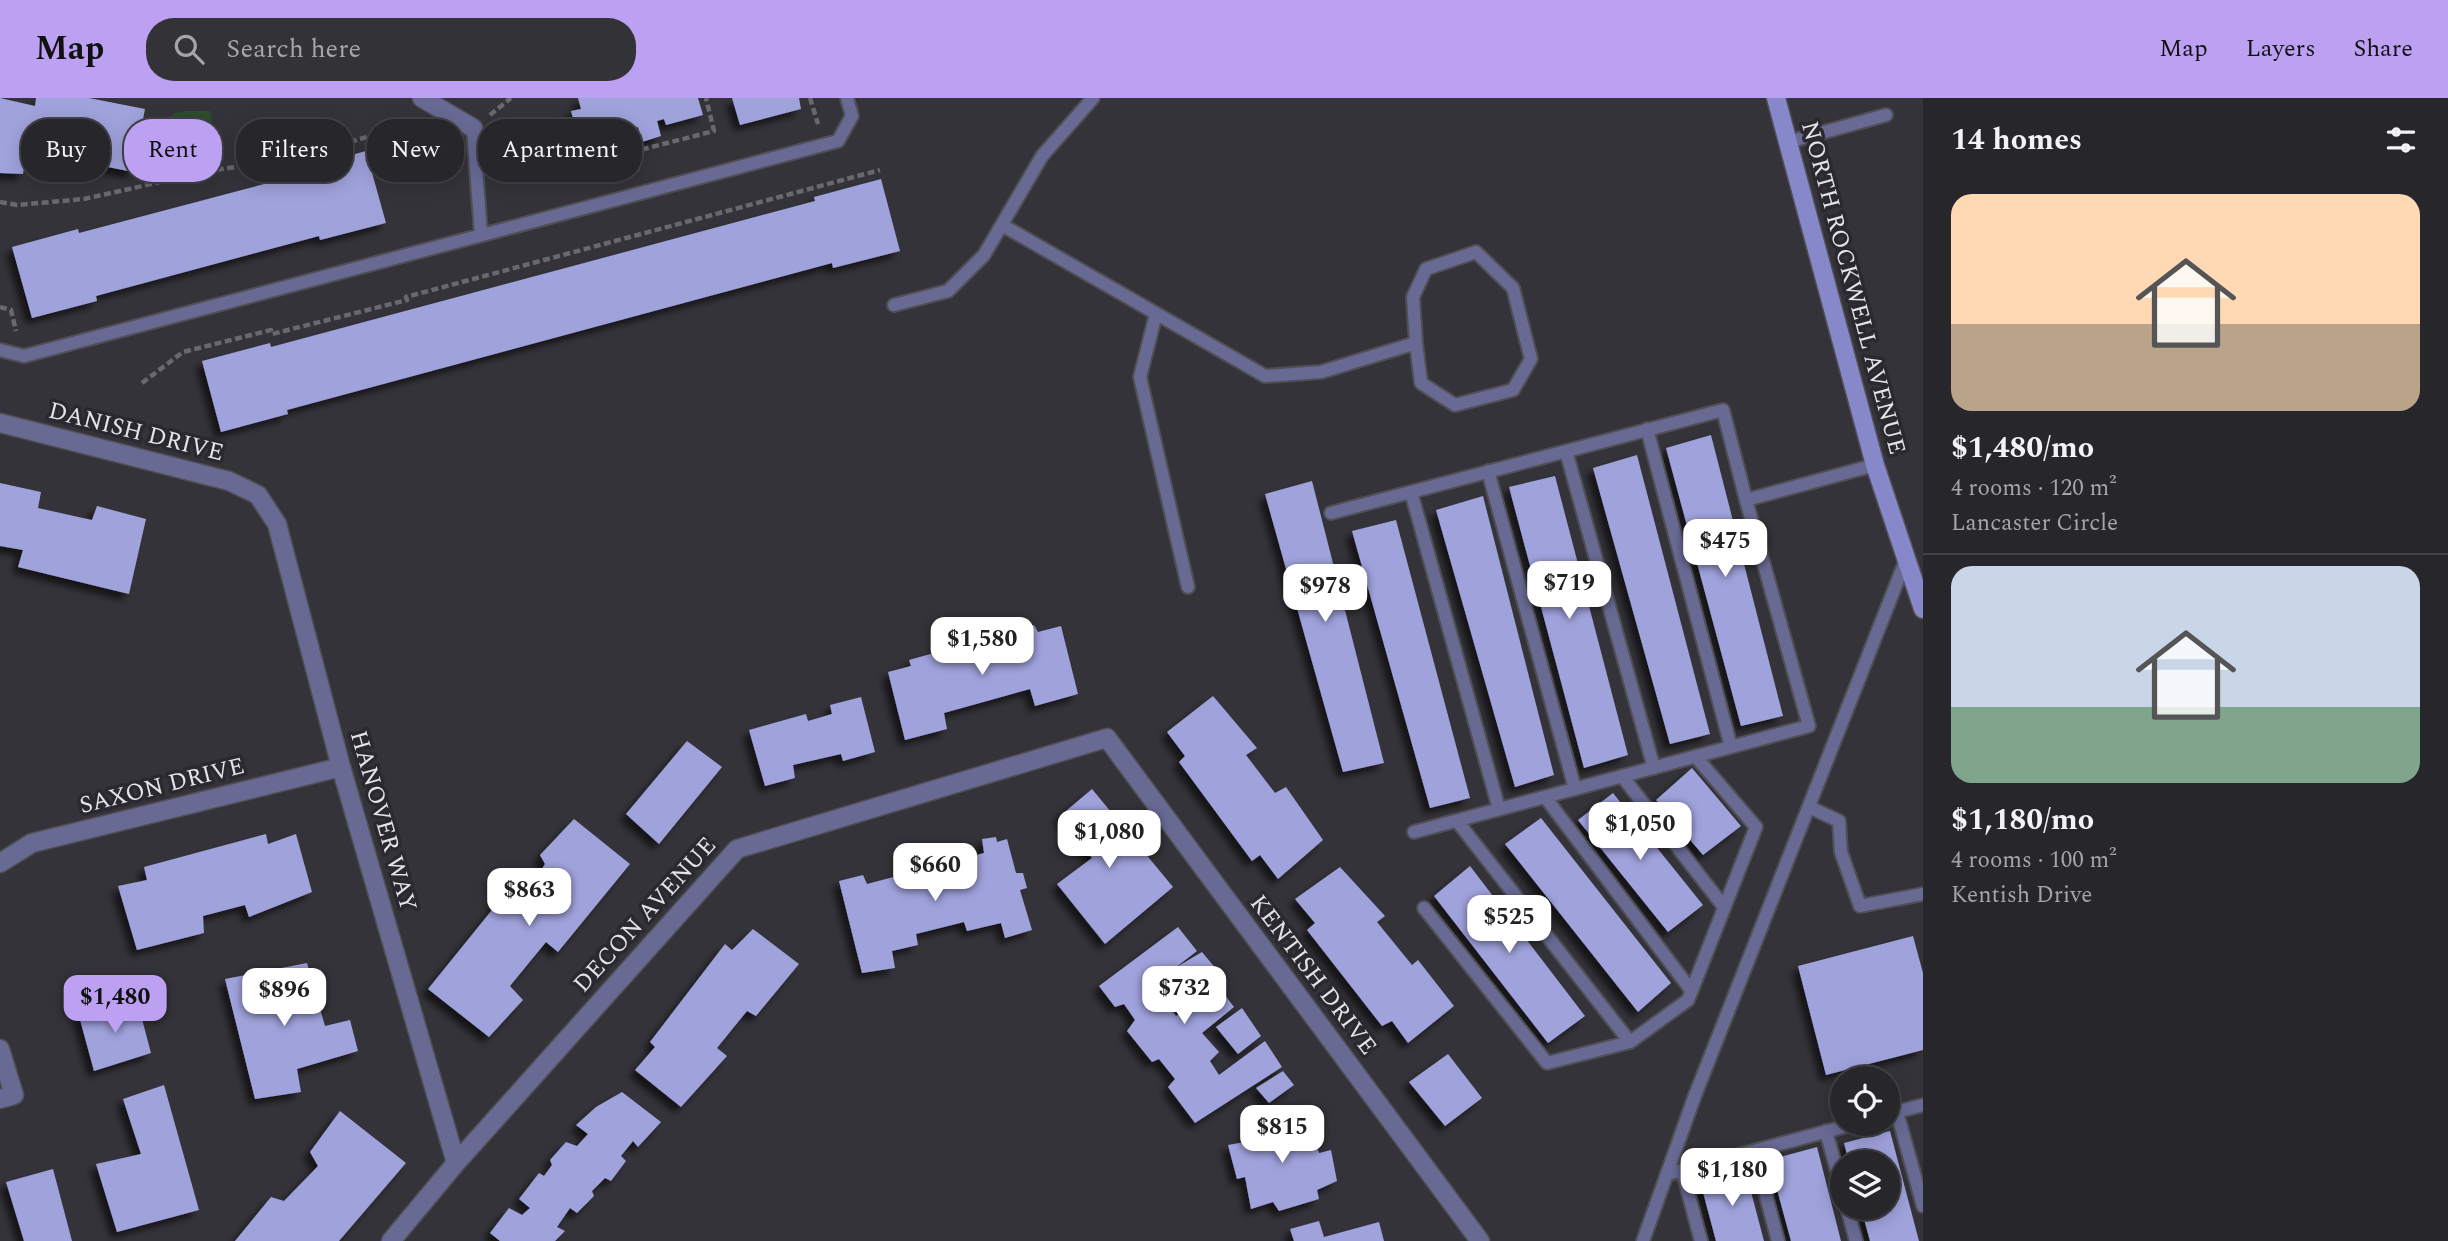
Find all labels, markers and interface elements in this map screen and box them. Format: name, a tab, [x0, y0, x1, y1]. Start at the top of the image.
search box	[146, 18, 636, 81]
text: Map	[35, 24, 104, 74]
text: Search here	[226, 29, 361, 69]
icon: search	[170, 30, 208, 68]
text: Map	[2159, 31, 2208, 67]
text: Layers	[2246, 31, 2316, 67]
text: Share	[2354, 31, 2413, 67]
street label: NORTH ROCKWELL AVENUE	[1791, 117, 1915, 459]
text: 14 homes	[1951, 117, 2082, 163]
chip: Buy	[21, 119, 110, 182]
chip: Rent	[124, 119, 222, 182]
chip: Filters	[236, 119, 353, 182]
chip: New	[367, 119, 464, 182]
chip: Apartment	[478, 119, 642, 182]
icon: filters	[2382, 121, 2420, 159]
icon: home	[2123, 240, 2249, 366]
street label: DANISH DRIVE	[45, 393, 227, 471]
text: $1,480/mo	[1951, 425, 2094, 471]
text: 4 rooms · 120 m²	[1951, 471, 2117, 506]
text: Lancaster Circle	[1951, 506, 2118, 541]
pin: $475	[1684, 519, 1766, 579]
text: $475	[1699, 524, 1751, 559]
pin: $719	[1528, 561, 1610, 621]
pin: $978	[1284, 564, 1366, 624]
text: $719	[1543, 566, 1595, 601]
text: $978	[1299, 569, 1351, 604]
icon: home	[2123, 612, 2249, 738]
pin: $1,580	[925, 618, 1039, 677]
text: $1,580	[947, 622, 1017, 657]
street label: HANOVER WAY	[340, 726, 426, 916]
street label: SAXON DRIVE	[76, 748, 248, 824]
text: $1,180/mo	[1951, 797, 2094, 843]
pin: $1,050	[1583, 802, 1697, 862]
text: $1,050	[1605, 807, 1675, 842]
pin: $1,080	[1052, 810, 1166, 870]
text: $1,080	[1074, 815, 1144, 850]
street label: DECON AVENUE	[565, 829, 725, 1001]
text: 4 rooms · 100 m²	[1951, 843, 2117, 878]
pin: $660	[894, 844, 976, 903]
text: $660	[909, 848, 961, 883]
pin: $863	[488, 868, 570, 928]
text: $863	[503, 873, 555, 908]
text: Kentish Drive	[1951, 878, 2092, 913]
street label: KENTISH DRIVE	[1241, 887, 1385, 1063]
pin: $525	[1468, 896, 1550, 955]
text: $525	[1483, 900, 1535, 935]
pin: $732	[1143, 967, 1225, 1026]
pin: $896	[243, 968, 325, 1028]
text: $732	[1158, 971, 1210, 1006]
text: $896	[258, 973, 310, 1008]
pin: $1,480	[58, 976, 172, 1035]
text: $1,480	[80, 980, 150, 1015]
map controls	[1830, 1066, 1900, 1220]
button: locate	[1830, 1066, 1900, 1136]
pin: $815	[1241, 1105, 1323, 1165]
text: $815	[1256, 1110, 1308, 1145]
pin: $1,180	[1675, 1148, 1789, 1208]
button: layers	[1830, 1150, 1900, 1220]
text: $1,180	[1697, 1153, 1767, 1188]

